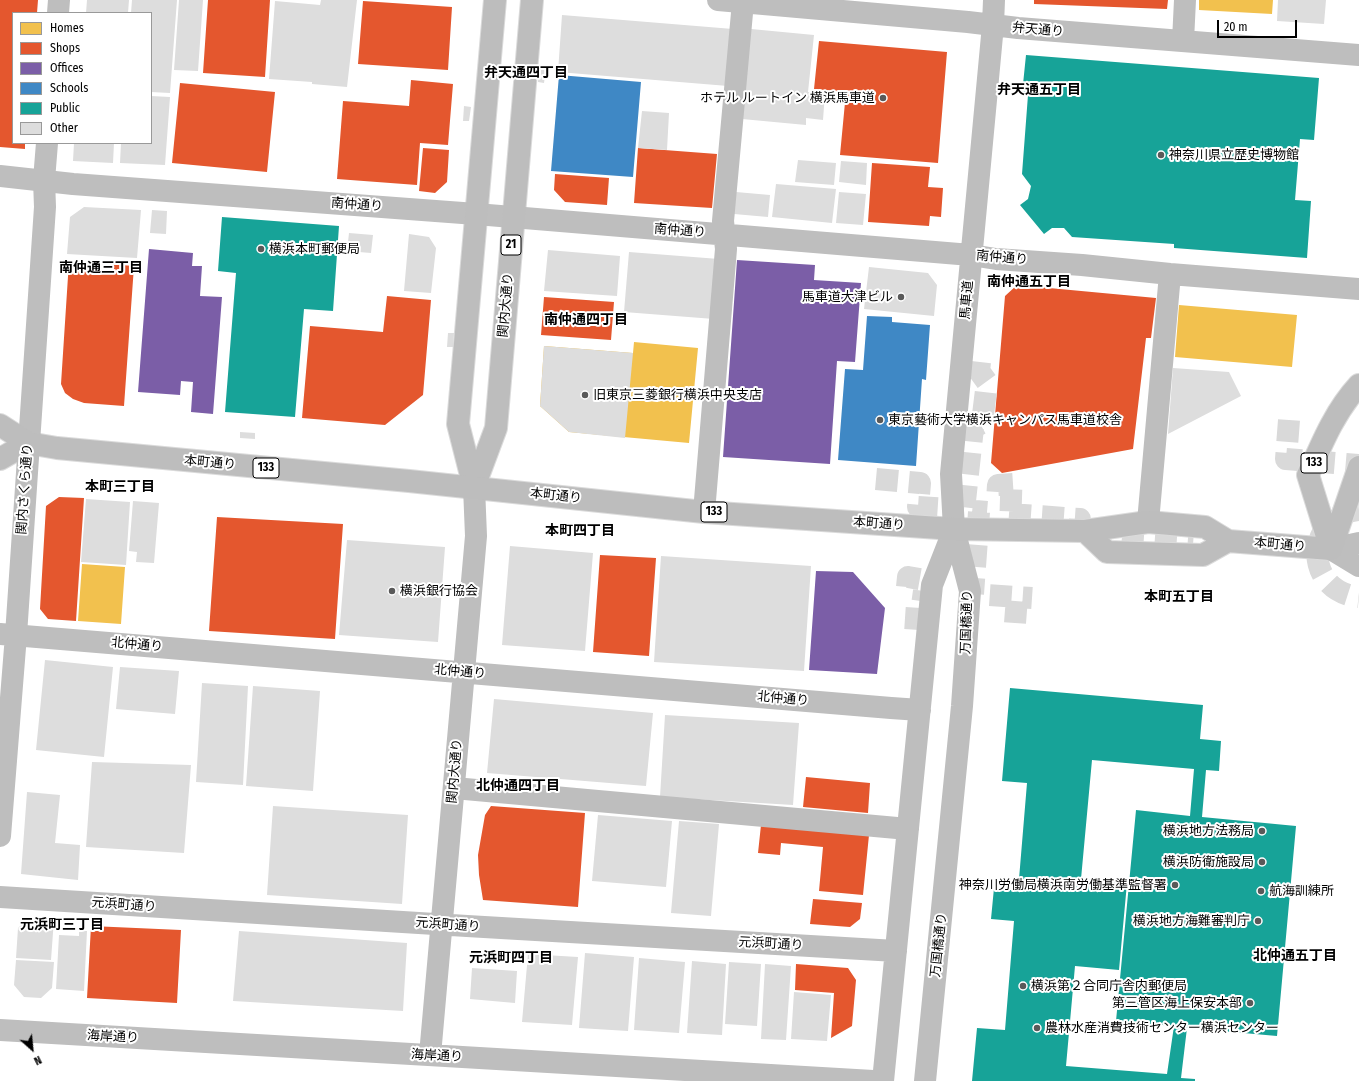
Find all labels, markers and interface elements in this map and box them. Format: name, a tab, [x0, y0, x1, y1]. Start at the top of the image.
legend	[12, 12, 152, 144]
scale bar	[1219, 12, 1299, 38]
street label: 弁天通り	[1011, 20, 1065, 40]
text: 20 m	[1224, 20, 1248, 34]
text: Homes	[50, 21, 84, 35]
text: Shops	[50, 41, 80, 55]
text: Offices	[50, 61, 83, 75]
district label: 弁天通四丁目	[484, 65, 568, 81]
text: Schools	[50, 81, 88, 95]
district label: 弁天通五丁目	[997, 82, 1081, 98]
place label: ホテル ルートイン 横浜馬車道	[700, 90, 875, 106]
marker: ホテル ルートイン 横浜馬車道	[878, 93, 888, 103]
text: Public	[50, 101, 80, 115]
text: Other	[50, 121, 78, 135]
place label: 神奈川県立歴史博物館	[1169, 147, 1299, 163]
marker: 神奈川県立歴史博物館	[1156, 150, 1166, 160]
street label: 南仲通り	[331, 195, 383, 215]
street label: 南仲通り	[654, 221, 706, 241]
road number: 21	[501, 235, 521, 255]
place label: 横浜本町郵便局	[269, 241, 360, 257]
marker: 横浜本町郵便局	[256, 244, 266, 254]
street label: 南仲通り	[975, 248, 1029, 268]
district label: 南仲通三丁目	[59, 260, 143, 276]
street label: 関内大通り	[495, 272, 517, 338]
district label: 南仲通五丁目	[987, 274, 1071, 290]
street label: 馬車道	[958, 280, 976, 320]
place label: 馬車道大津ビル	[802, 289, 893, 305]
marker: 馬車道大津ビル	[896, 292, 906, 302]
district label: 南仲通四丁目	[544, 312, 628, 328]
place label: 旧東京三菱銀行横浜中央支店	[593, 387, 762, 403]
marker: 旧東京三菱銀行横浜中央支店	[580, 390, 590, 400]
place label: 東京藝術大学横浜キャンパス馬車道校舎	[888, 412, 1122, 428]
marker: 東京藝術大学横浜キャンパス馬車道校舎	[875, 415, 885, 425]
street label: 関内さくら通り	[14, 443, 36, 535]
street label: 本町通り	[183, 453, 237, 473]
road number: 133	[1301, 453, 1327, 473]
road number: 133	[253, 458, 279, 478]
district label: 本町三丁目	[85, 479, 155, 495]
street label: 本町通り	[529, 486, 583, 506]
road number: 133	[701, 502, 727, 522]
street label: 本町通り	[853, 514, 905, 534]
district label: 本町四丁目	[545, 523, 615, 539]
street label: 本町通り	[1253, 535, 1307, 555]
place label: 横浜銀行協会	[400, 583, 478, 599]
marker: 横浜銀行協会	[387, 586, 397, 596]
street label: 万国橋通り	[958, 589, 976, 655]
district label: 本町五丁目	[1144, 589, 1214, 605]
street label: 北仲通り	[110, 635, 164, 655]
street label: 北仲通り	[433, 662, 487, 682]
street label: 北仲通り	[756, 689, 810, 709]
street label: 関内大通り	[444, 738, 466, 804]
district label: 北仲通四丁目	[476, 778, 560, 794]
place label: 横浜地方法務局	[1163, 823, 1254, 839]
marker: 横浜地方法務局	[1257, 826, 1267, 836]
place label: 横浜防衛施設局	[1163, 854, 1254, 870]
marker: 横浜防衛施設局	[1257, 857, 1267, 867]
place label: 神奈川労働局横浜南労働基準監督署	[959, 877, 1167, 893]
marker: 神奈川労働局横浜南労働基準監督署	[1170, 880, 1180, 890]
place label: 航海訓練所	[1269, 883, 1334, 899]
marker: 航海訓練所	[1256, 886, 1266, 896]
street label: 元浜町通り	[91, 895, 157, 915]
street label: 万国橋通り	[928, 912, 950, 978]
place label: 横浜地方海難審判庁	[1133, 913, 1250, 929]
street label: 元浜町通り	[415, 915, 481, 935]
marker: 横浜地方海難審判庁	[1253, 916, 1263, 926]
district label: 元浜町三丁目	[20, 917, 104, 933]
street label: 元浜町通り	[738, 935, 804, 953]
district label: 北仲通五丁目	[1253, 948, 1337, 964]
district label: 元浜町四丁目	[469, 950, 553, 966]
place label: 横浜第２合同庁舎内郵便局	[1031, 978, 1187, 994]
marker: 横浜第２合同庁舎内郵便局	[1018, 981, 1028, 991]
place label: 第三管区海上保安本部	[1112, 995, 1242, 1011]
marker: 第三管区海上保安本部	[1245, 998, 1255, 1008]
place label: 農林水産消費技術センター横浜センター	[1045, 1020, 1279, 1036]
marker: 農林水産消費技術センター横浜センター	[1032, 1023, 1042, 1033]
street label: 海岸通り	[87, 1028, 139, 1046]
north arrow	[12, 1029, 52, 1069]
street label: 海岸通り	[411, 1047, 463, 1065]
text: N	[32, 1053, 44, 1067]

